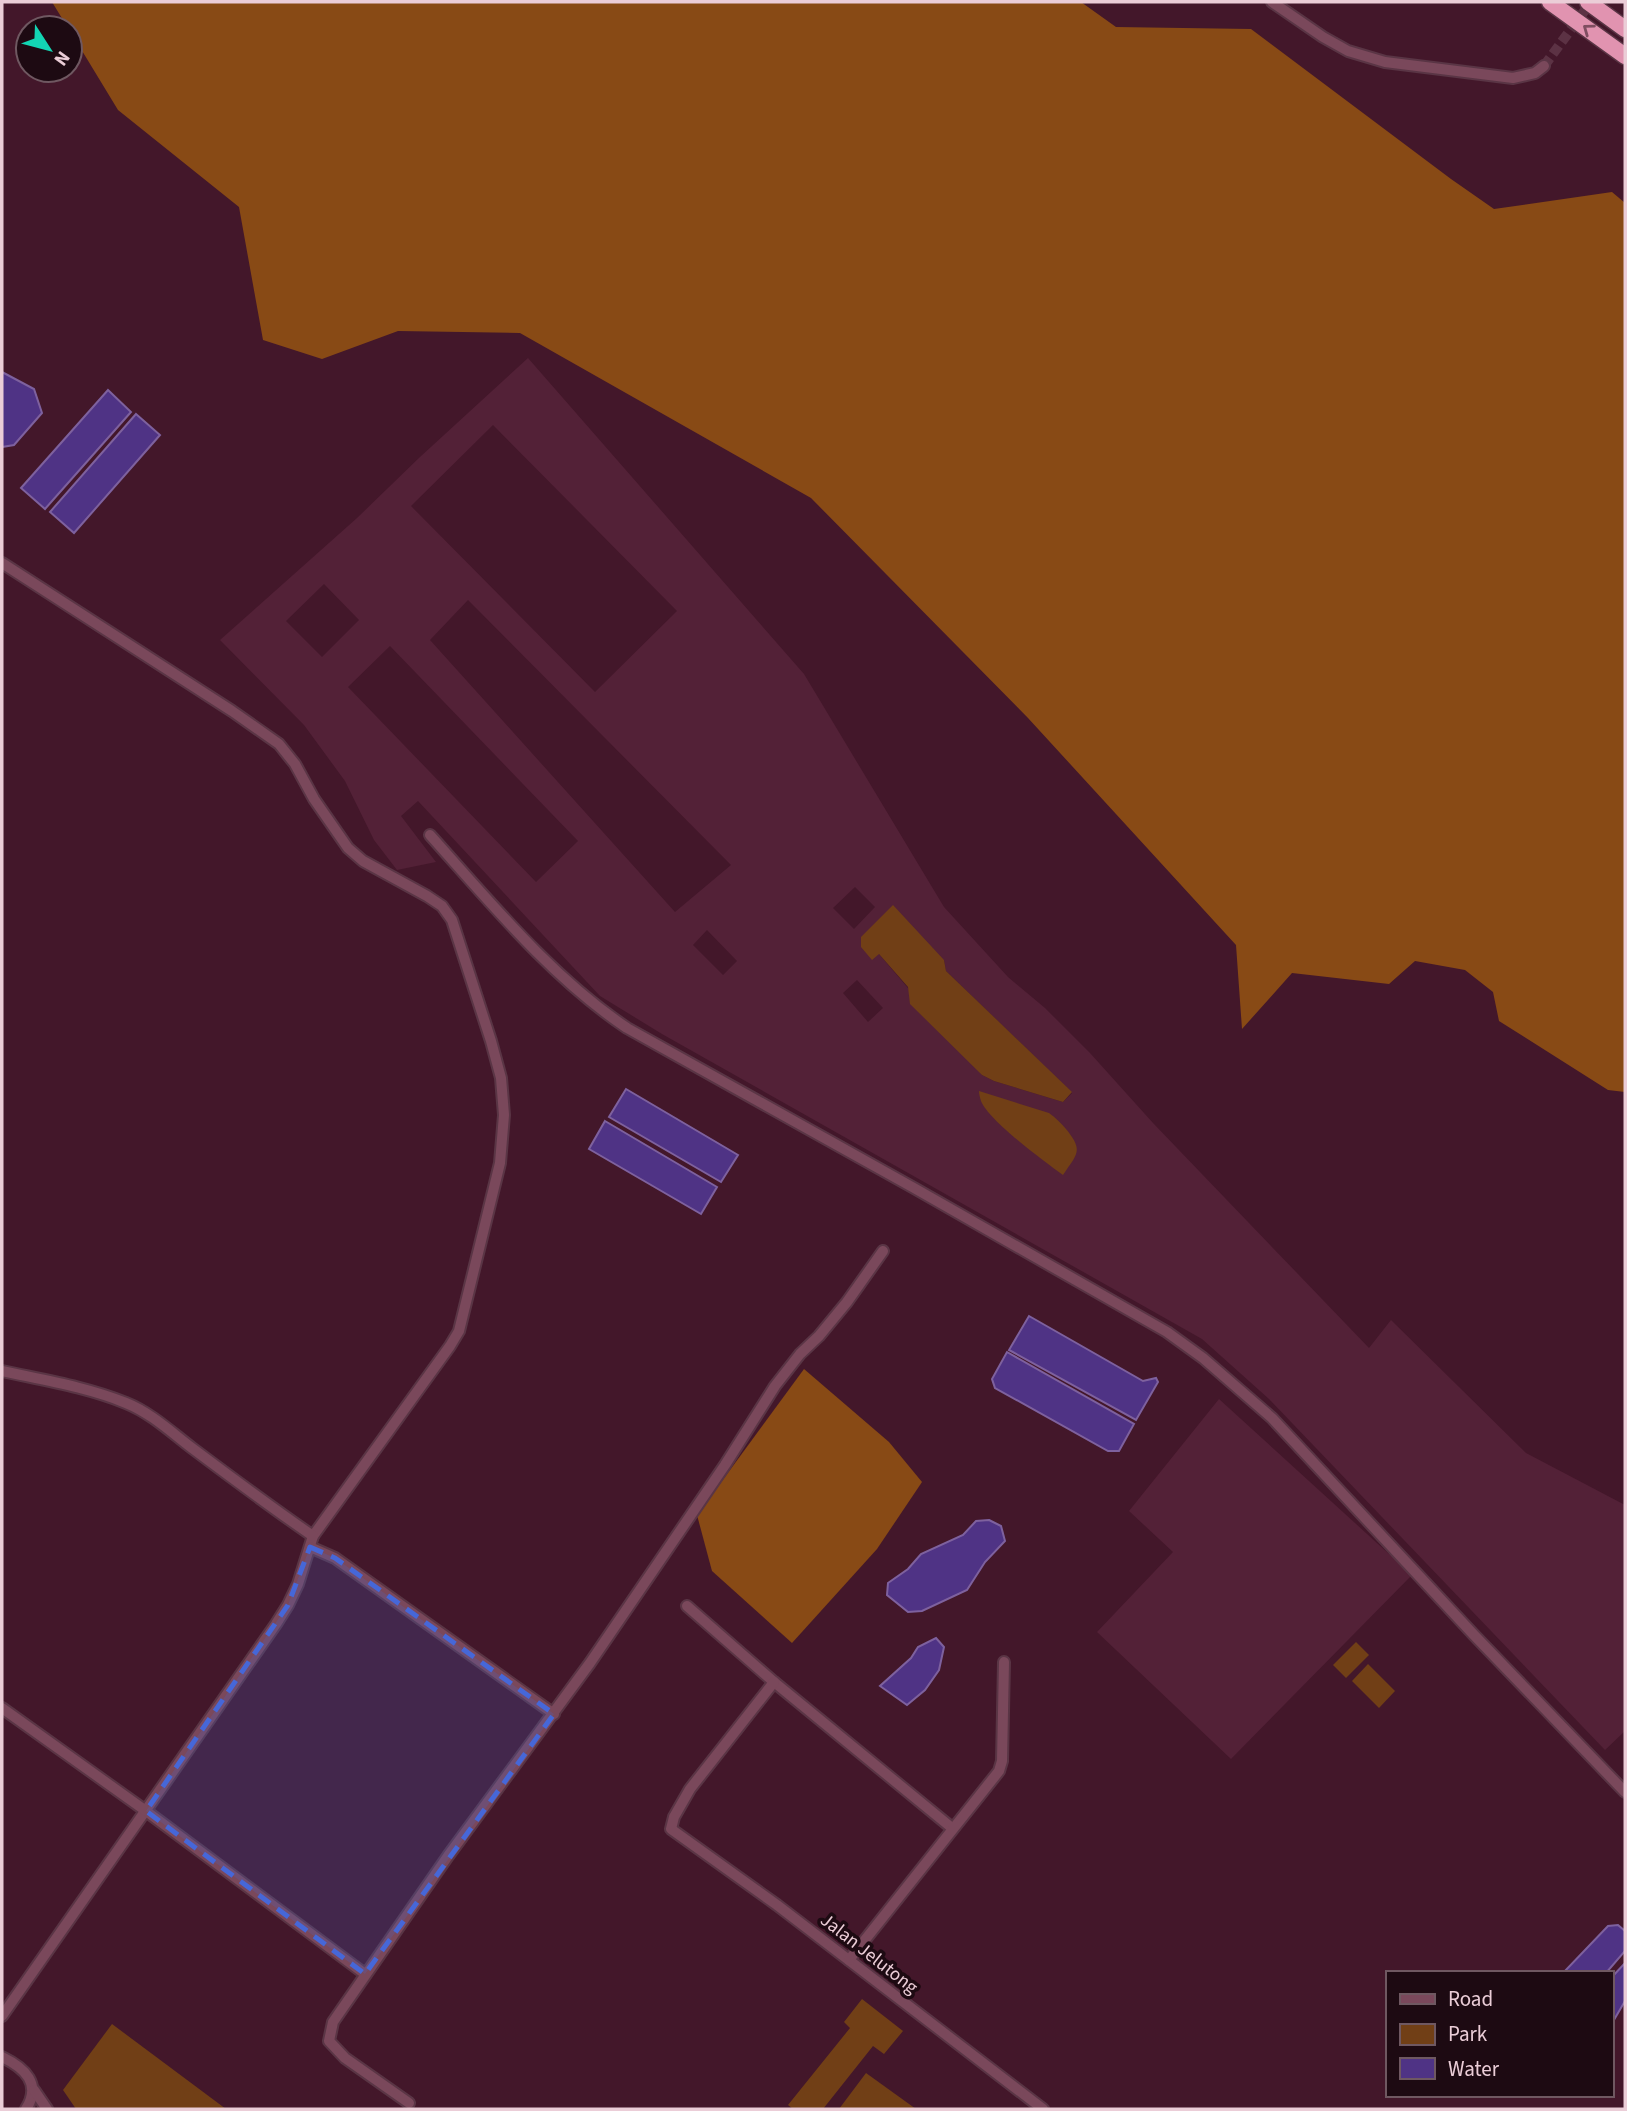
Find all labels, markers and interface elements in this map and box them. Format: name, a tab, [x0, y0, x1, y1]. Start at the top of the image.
north arrow	[14, 14, 84, 84]
one-way arrow	[1583, 25, 1596, 37]
text: N	[47, 45, 76, 71]
street label: Jalan Jelutong	[814, 1907, 924, 2001]
legend	[1386, 1971, 1613, 2097]
text: Road	[1448, 1984, 1493, 2014]
text: Park	[1448, 2019, 1488, 2049]
text: Water	[1448, 2054, 1500, 2084]

